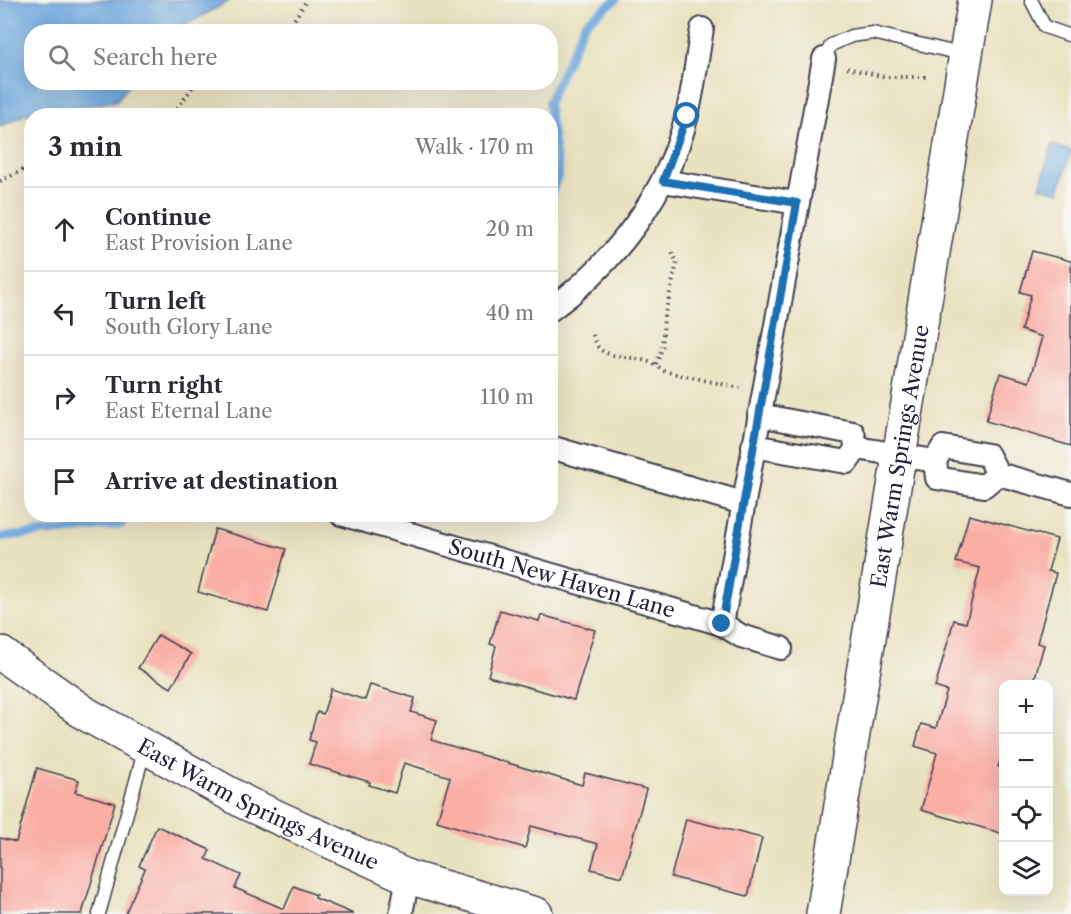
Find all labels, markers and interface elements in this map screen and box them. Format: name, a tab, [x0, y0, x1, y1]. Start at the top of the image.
search box	[24, 24, 558, 90]
icon: search	[45, 41, 78, 74]
text: Search here	[93, 44, 218, 71]
route start	[673, 102, 699, 128]
text: 3 min	[48, 131, 122, 163]
text: Walk · 170 m	[415, 135, 534, 159]
text: Continue	[105, 204, 211, 231]
icon: ahead	[48, 213, 81, 246]
text: 20 m	[486, 217, 534, 241]
text: East Provision Lane	[105, 231, 293, 255]
text: Turn left	[105, 288, 206, 315]
icon: left	[48, 297, 81, 330]
text: 40 m	[486, 301, 534, 325]
text: South Glory Lane	[105, 315, 272, 339]
street label: East Warm Springs Avenue	[865, 323, 933, 590]
text: Turn right	[105, 372, 223, 399]
icon: right	[48, 381, 81, 414]
text: 110 m	[481, 385, 534, 409]
text: East Eternal Lane	[105, 399, 273, 423]
icon: arrive	[48, 465, 81, 498]
text: Arrive at destination	[105, 468, 338, 495]
street label: South New Haven Lane	[446, 533, 678, 622]
route end	[708, 610, 734, 636]
map controls	[999, 680, 1053, 896]
button: +	[999, 680, 1053, 734]
street label: East Warm Springs Avenue	[133, 733, 383, 875]
button: −	[999, 734, 1053, 788]
button: locate	[999, 788, 1053, 842]
button: layers	[999, 842, 1053, 896]

